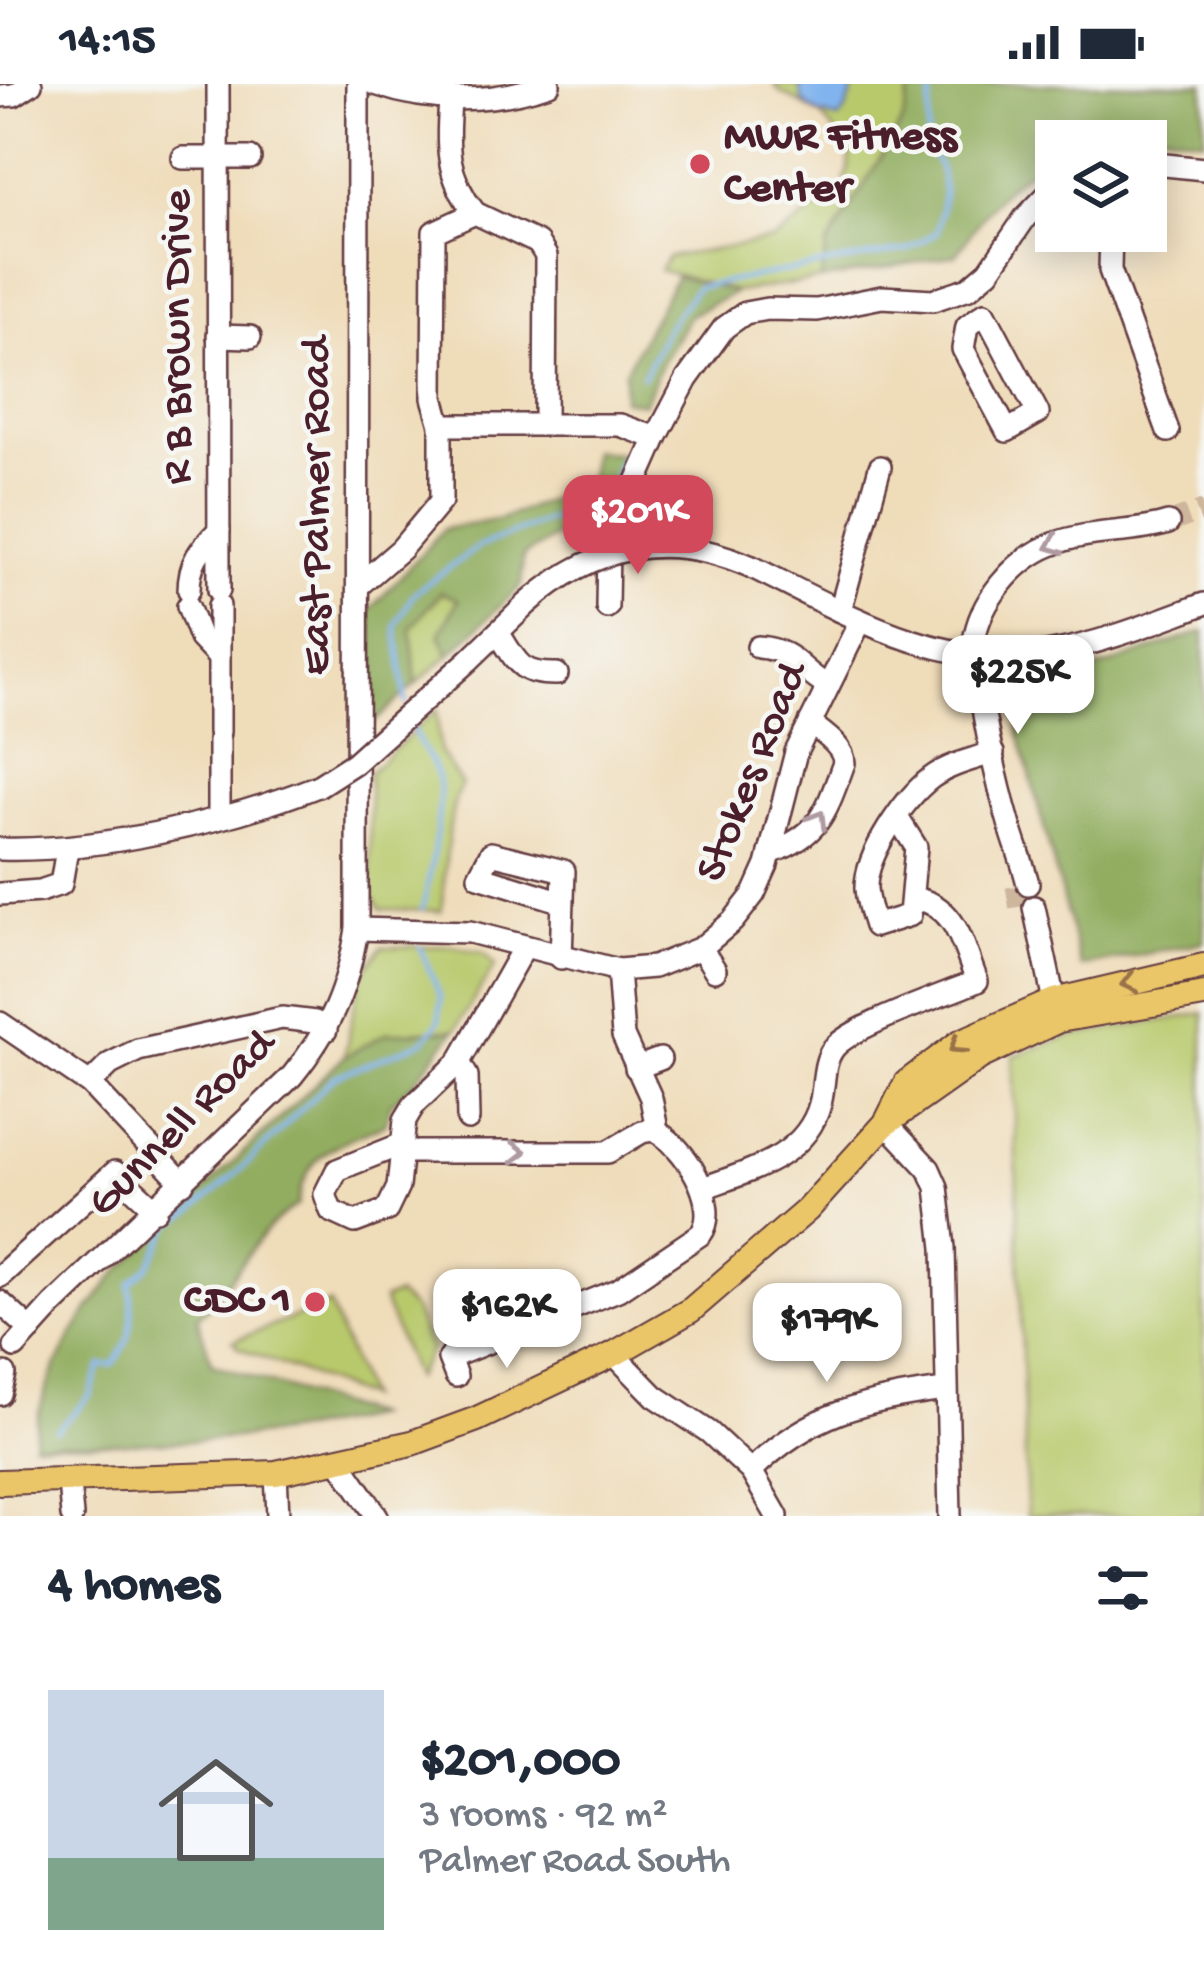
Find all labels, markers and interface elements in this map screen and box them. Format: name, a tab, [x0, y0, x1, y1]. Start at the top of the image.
text: 14:15	[60, 16, 155, 69]
place label: MWR Fitness Center	[724, 112, 959, 217]
map controls	[1035, 120, 1167, 252]
button: layers	[1035, 120, 1167, 252]
marker: MWR Fitness Center	[687, 151, 713, 177]
street label: R B Brown Drive	[153, 189, 206, 485]
street label: East Palmer Road	[292, 333, 345, 675]
pin: $201K	[554, 475, 722, 577]
text: $201K	[590, 491, 686, 537]
one-way arrow	[1045, 531, 1066, 555]
pin: $225K	[934, 635, 1102, 737]
text: $225K	[969, 651, 1067, 697]
street label: Stokes Road	[686, 652, 823, 890]
one-way arrow	[803, 810, 826, 832]
one-way arrow	[1119, 969, 1139, 994]
street label: Gunnell Road	[78, 1017, 291, 1230]
one-way arrow	[948, 1031, 970, 1053]
one-way arrow	[510, 1139, 528, 1165]
pin: $162K	[423, 1269, 591, 1371]
place label: CDC 1	[184, 1276, 291, 1329]
pin: $179K	[743, 1283, 911, 1385]
text: $162K	[460, 1285, 554, 1331]
marker: CDC 1	[302, 1289, 328, 1315]
text: $179K	[780, 1299, 874, 1345]
icon: filters	[1090, 1555, 1156, 1621]
text: 4 homes	[48, 1558, 219, 1618]
text: $201,000	[420, 1734, 620, 1794]
icon: home	[144, 1738, 288, 1882]
text: 3 rooms · 92 m²	[420, 1794, 668, 1840]
text: Palmer Road South	[420, 1840, 731, 1886]

